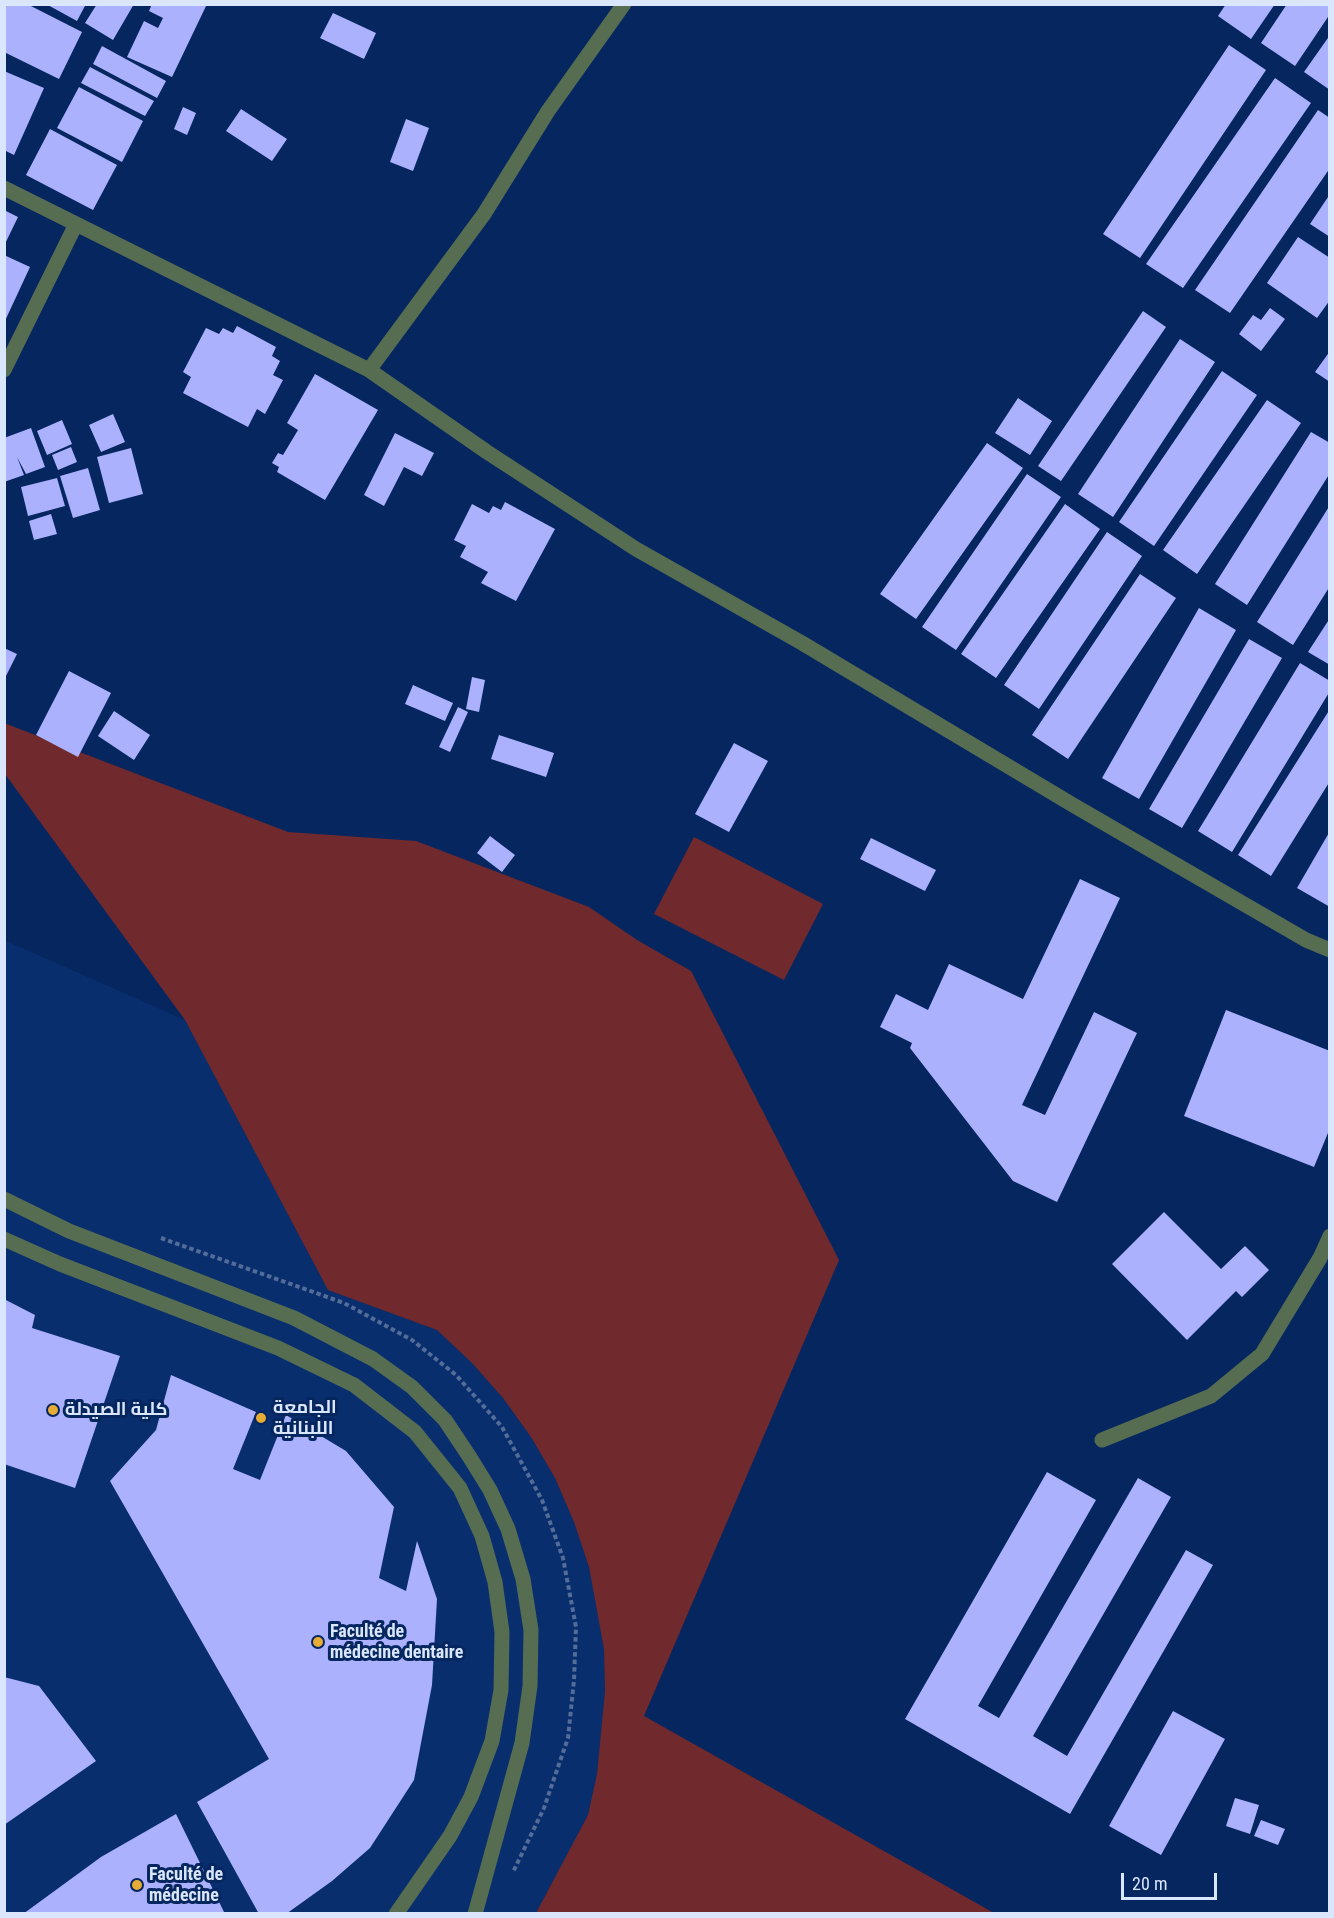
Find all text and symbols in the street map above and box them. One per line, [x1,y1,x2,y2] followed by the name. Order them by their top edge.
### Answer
[273,1397,337,1440] place label: الجامعة اللبنانية
[65,1399,168,1421] place label: كلية الصيدلة
[46,1403,60,1417] marker: كلية الصيدلة
[254,1411,268,1425] marker: الجامعة اللبنانية
[330,1621,463,1664] place label: Faculté de médecine dentaire
[311,1635,325,1649] marker: Faculté de médecine dentaire
[1124,1861,1220,1899] scale bar
[149,1864,223,1906] place label: Faculté de médecine
[1132,1873,1167,1894] text: 20 m
[130,1878,144,1892] marker: Faculté de médecine

